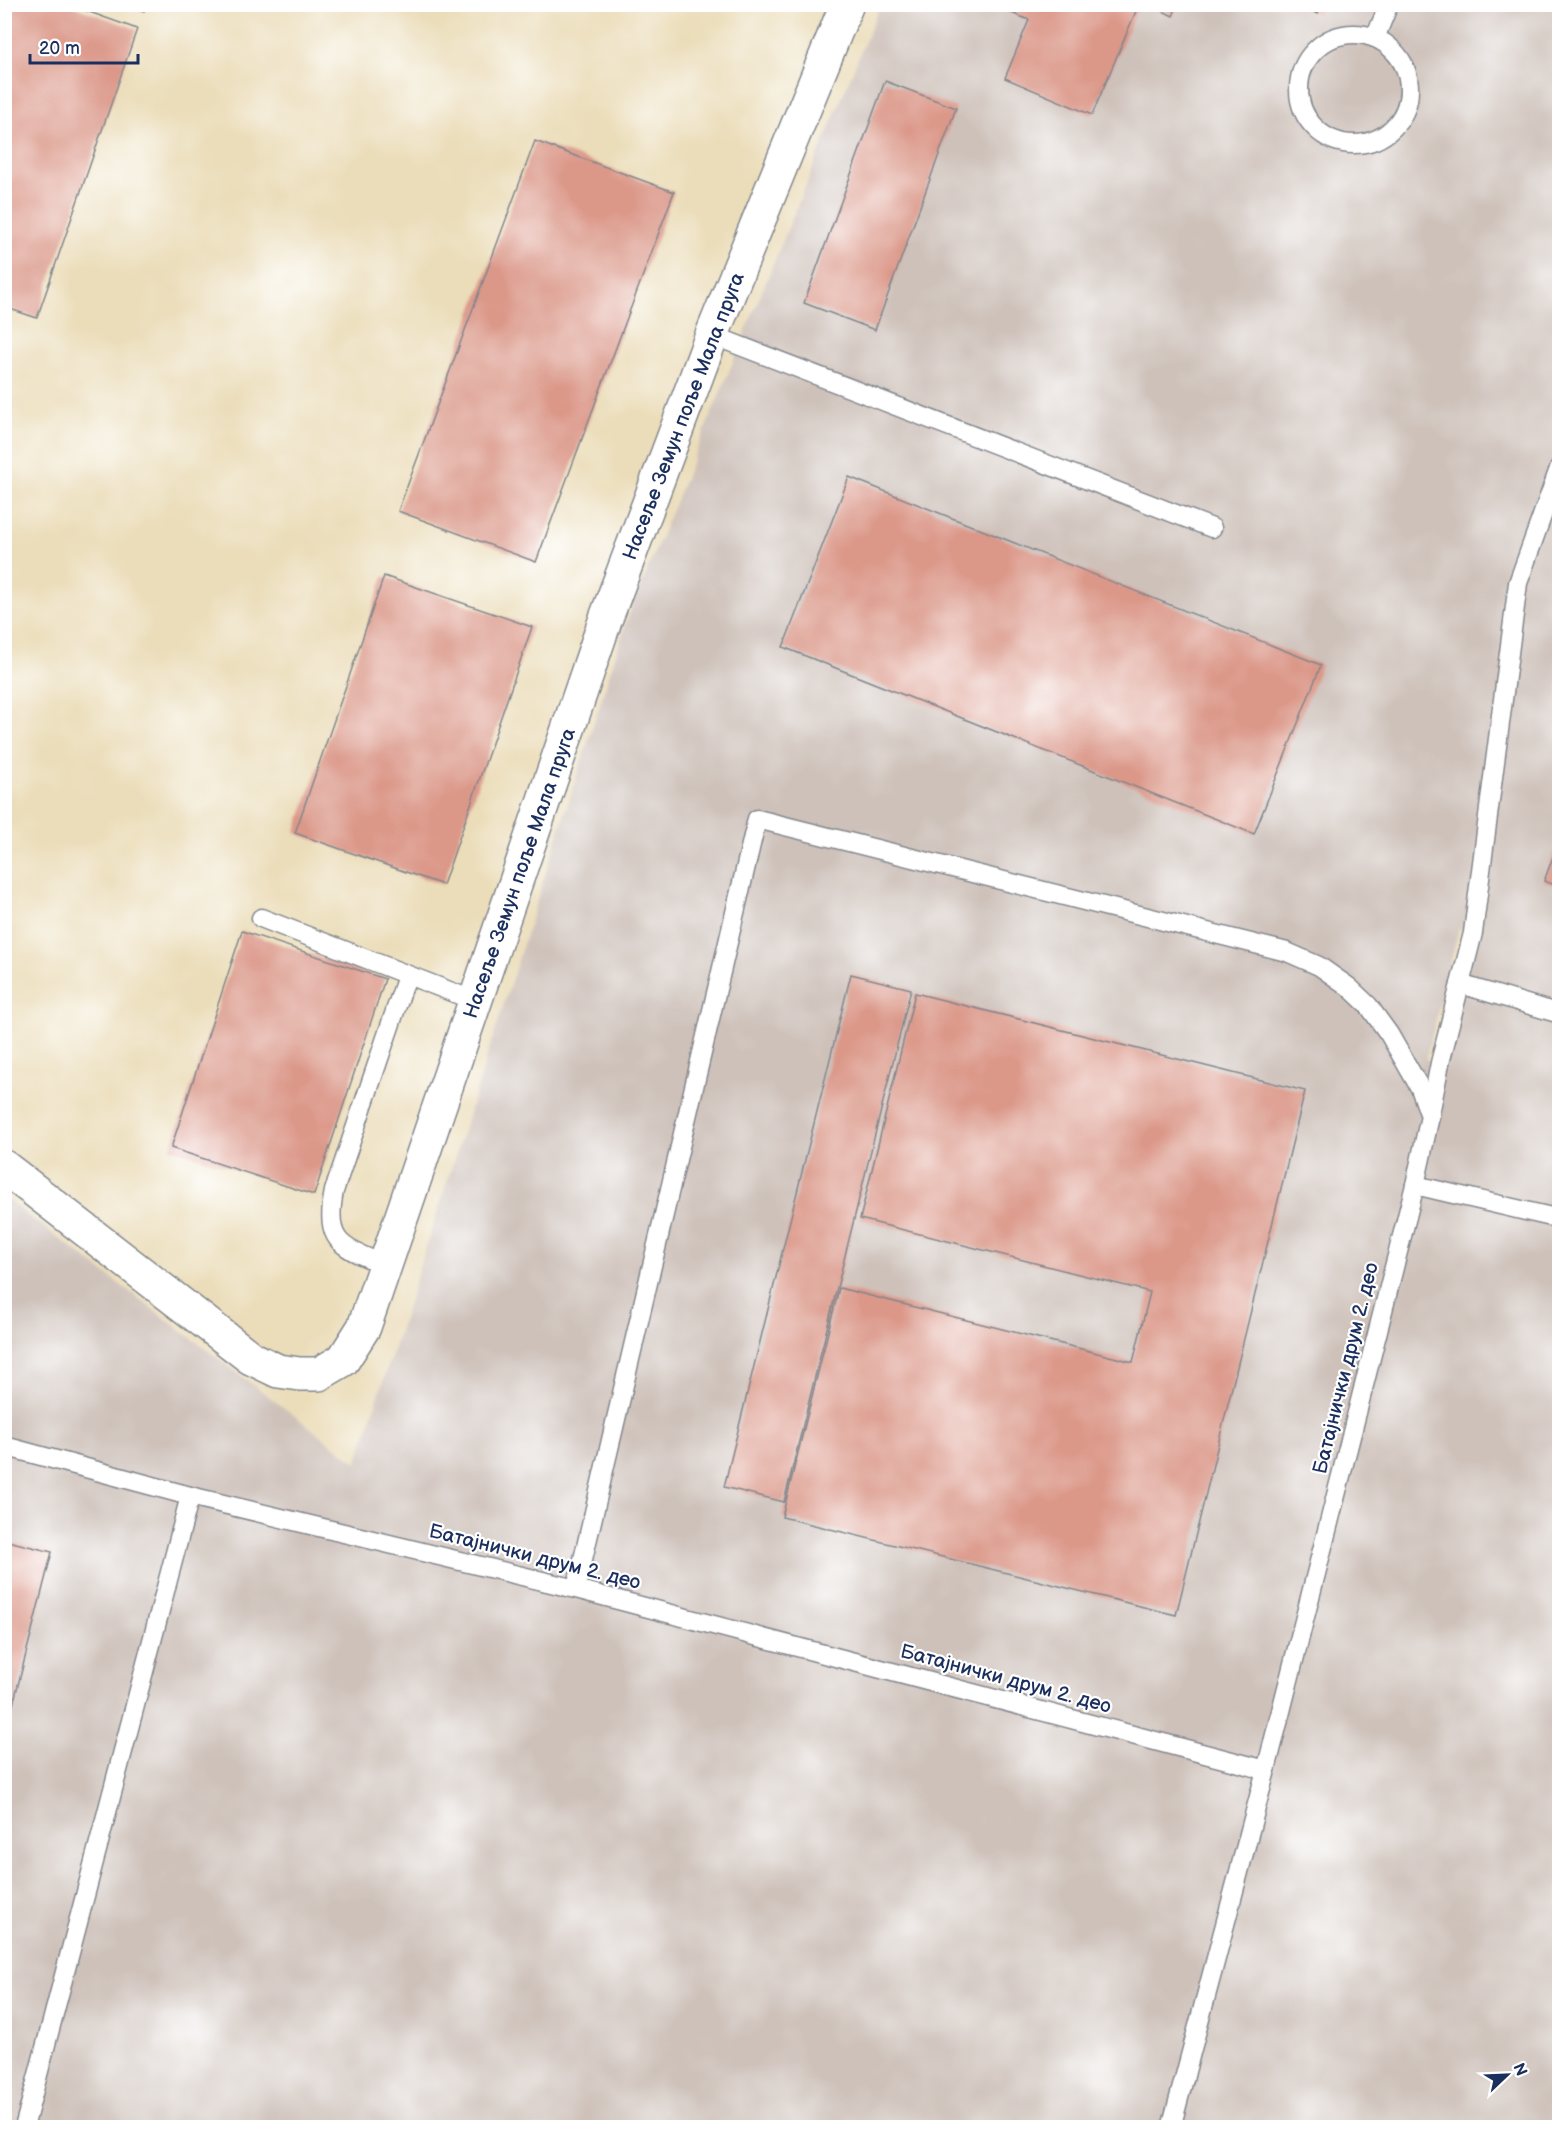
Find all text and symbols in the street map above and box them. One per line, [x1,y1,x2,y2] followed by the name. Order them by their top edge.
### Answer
[30,27,138,65] scale bar
[39,38,80,59] text: 20 m
[618,269,750,563] street label: Насеље Земун поље Мала пруга
[459,725,581,1022] street label: Насеље Земун поље Мала пруга
[1308,1260,1384,1476] street label: Батајнички друм 2. део
[427,1519,643,1595] street label: Батајнички друм 2. део
[898,1639,1114,1719] street label: Батајнички друм 2. део
[1477,2045,1537,2105] north arrow
[1508,2060,1531,2079] text: N

